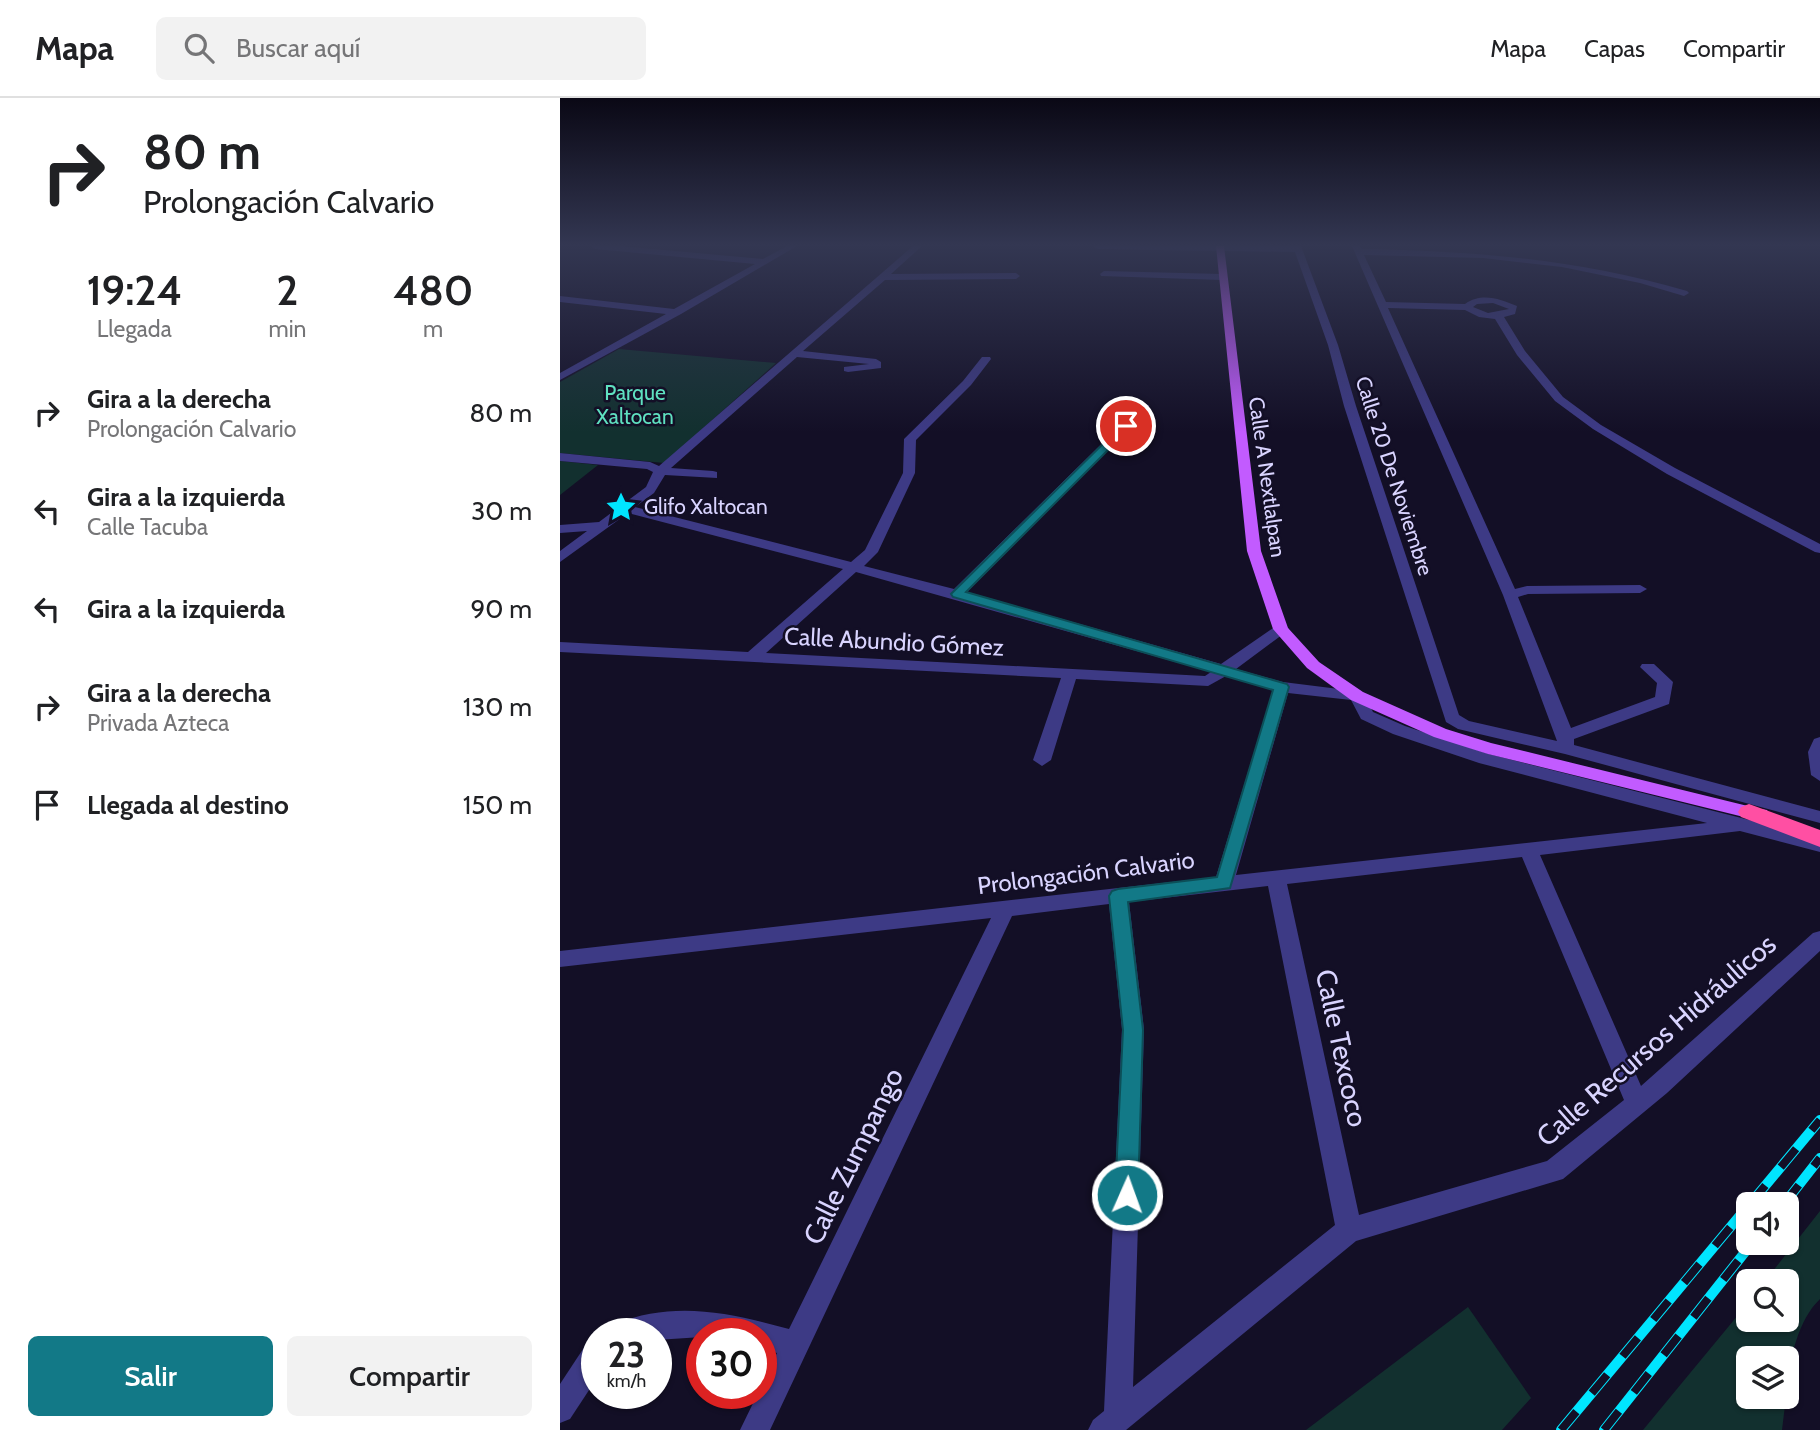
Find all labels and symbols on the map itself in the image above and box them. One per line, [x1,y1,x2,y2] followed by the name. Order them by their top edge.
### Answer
[1350,373,1439,579] street label: Calle 20 De Noviembre
[596,380,674,429] park label: Parque Xaltocan
[1244,395,1291,559] street label: Calle A Nextlalpan
[1096,396,1156,456] pin
[604,490,638,524] place icon: Glifo Xaltocan
[644,494,768,519] place label: Glifo Xaltocan
[783,621,1005,662] street label: Calle Abundio Gómez
[976,845,1196,900] street label: Prolongación Calvario
[1529,927,1783,1153] street label: Calle Recursos Hidráulicos
[1309,966,1375,1130] street label: Calle Texcoco
[796,1062,910,1250] street label: Calle Zumpango
[1090,1158,1164,1232] position arrow
[686,1318,777,1409] speed limit sign: 30

